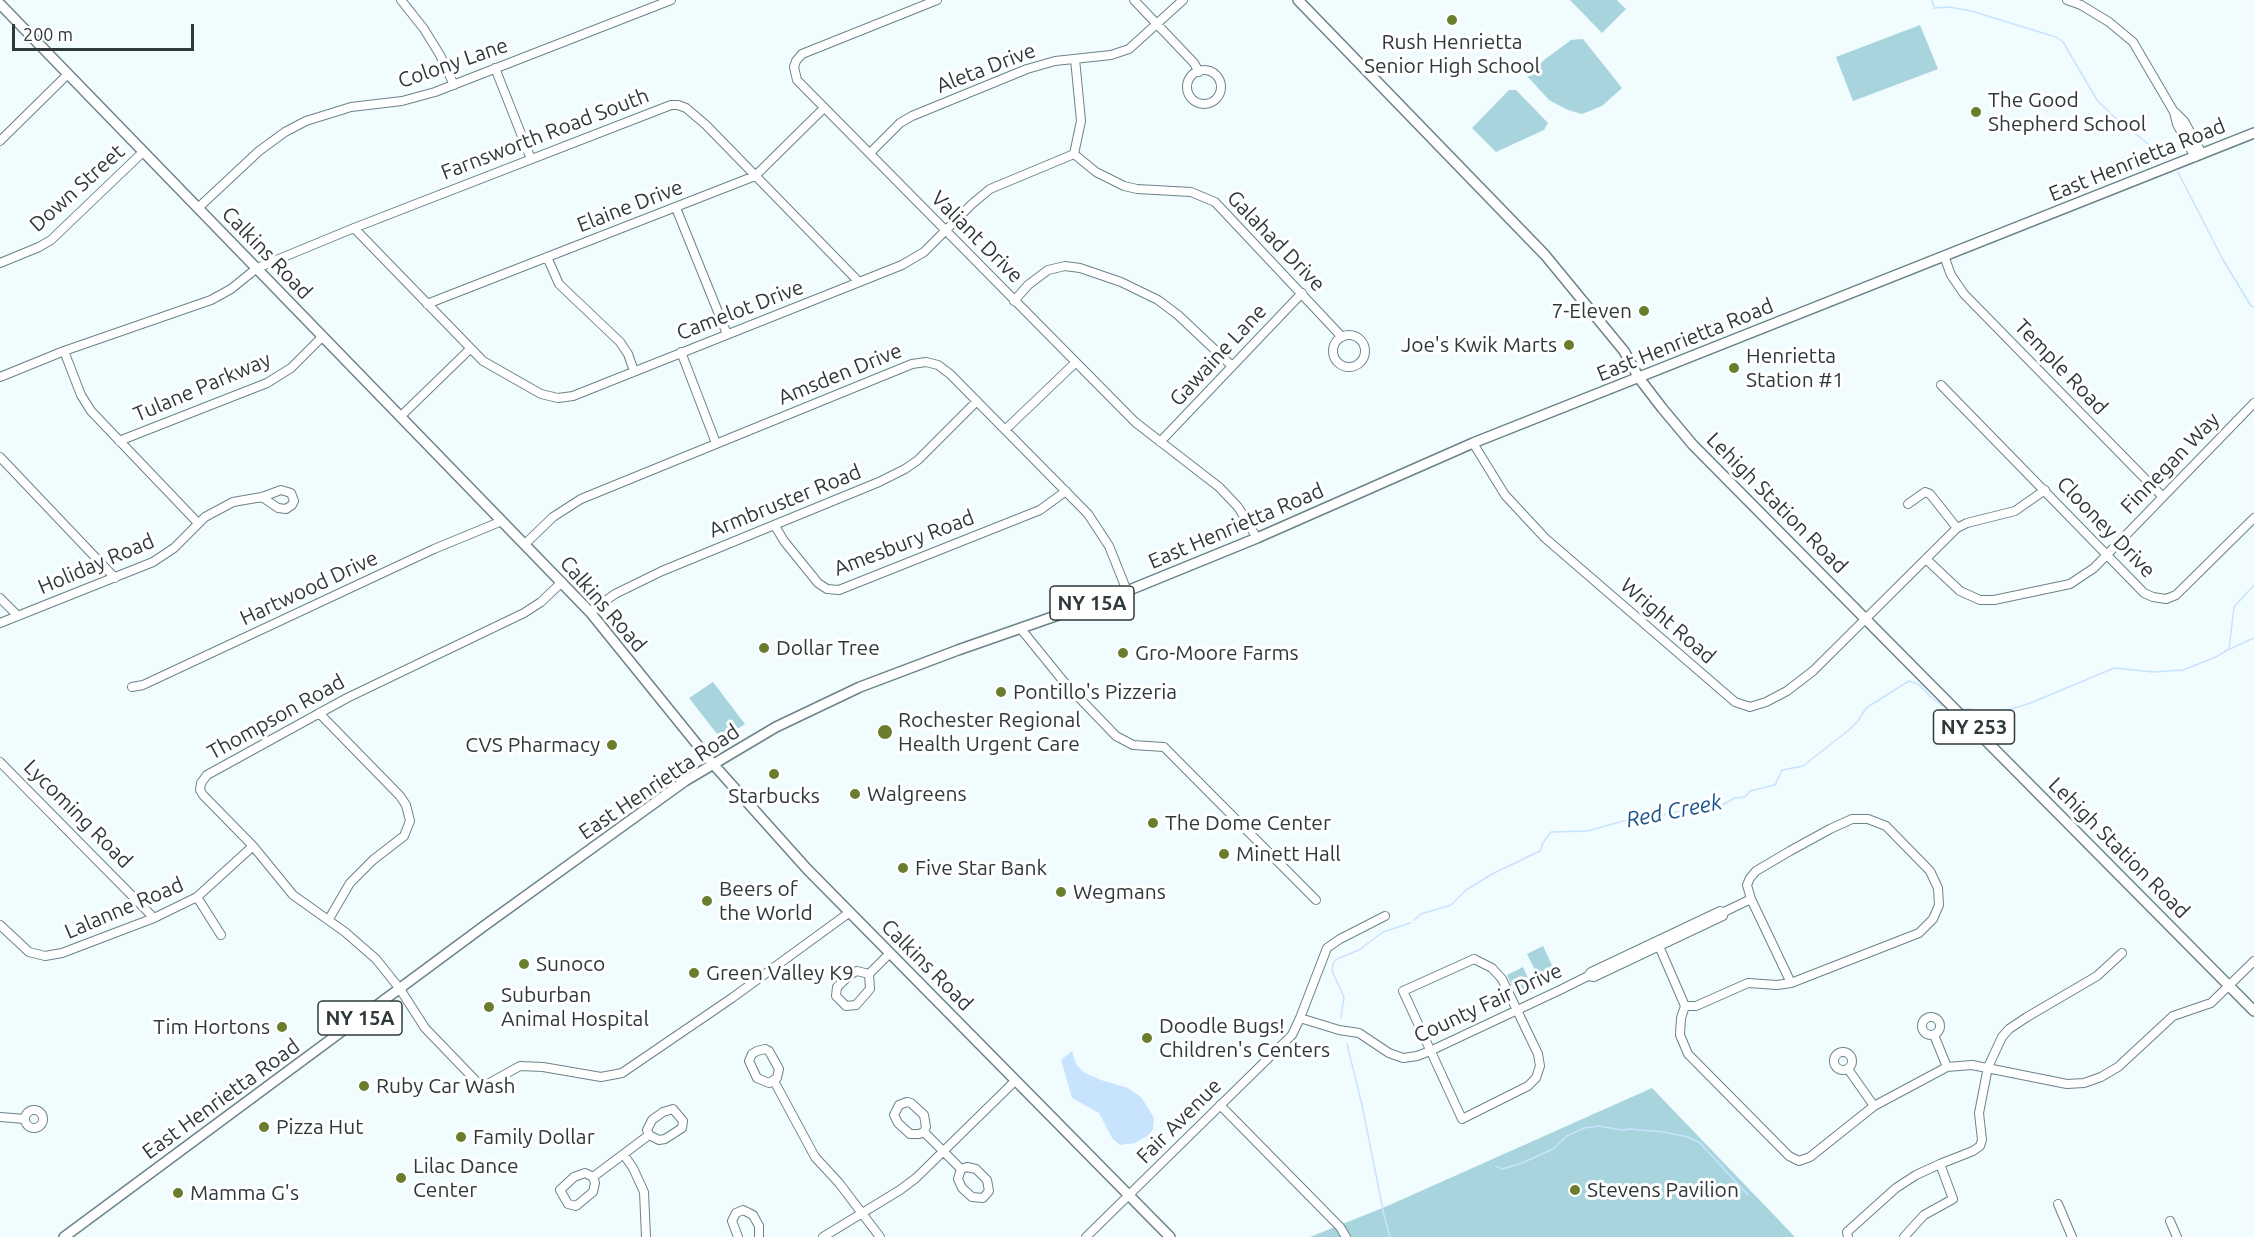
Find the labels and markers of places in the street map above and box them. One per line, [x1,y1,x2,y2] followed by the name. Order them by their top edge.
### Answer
[1445,13,1459,27] marker: Rush Henrietta Senior High School
[1364,29,1540,79] place label: Rush Henrietta Senior High School
[1988,87,2146,137] place label: The Good Shepherd School
[1969,105,1983,119] marker: The Good Shepherd School
[1551,298,1632,324] place label: 7-Eleven
[1637,304,1651,318] marker: 7-Eleven
[1401,332,1557,358] place label: Joe's Kwik Marts
[1562,338,1576,352] marker: Joe's Kwik Marts
[1746,343,1844,393] place label: Henrietta Station #1
[1727,361,1741,375] marker: Henrietta Station #1
[776,635,880,661] place label: Dollar Tree
[1135,640,1299,666] place label: Gro-Moore Farms
[757,641,771,655] marker: Dollar Tree
[1116,646,1130,660] marker: Gro-Moore Farms
[1013,679,1177,705] place label: Pontillo's Pizzeria
[994,685,1008,699] marker: Pontillo's Pizzeria
[898,707,1081,757] place label: Rochester Regional Health Urgent Care
[876,723,894,741] marker: Rochester Regional Health Urgent Care
[465,732,600,758] place label: CVS Pharmacy
[605,738,619,752] marker: CVS Pharmacy
[767,767,781,781] marker: Starbucks
[867,781,967,807] place label: Walgreens
[728,783,820,809] place label: Starbucks
[848,787,862,801] marker: Walgreens
[1165,810,1331,836] place label: The Dome Center
[1146,816,1160,830] marker: The Dome Center
[1236,841,1341,867] place label: Minett Hall
[1217,847,1231,861] marker: Minett Hall
[915,855,1047,881] place label: Five Star Bank
[896,861,910,875] marker: Five Star Bank
[719,876,813,926] place label: Beers of the World
[1073,879,1166,905] place label: Wegmans
[1054,885,1068,899] marker: Wegmans
[700,894,714,908] marker: Beers of the World
[536,951,605,977] place label: Sunoco
[517,957,531,971] marker: Sunoco
[706,960,854,986] place label: Green Valley K9
[687,966,701,980] marker: Green Valley K9
[501,982,649,1032] place label: Suburban Animal Hospital
[482,1000,496,1014] marker: Suburban Animal Hospital
[1159,1013,1330,1063] place label: Doodle Bugs! Children's Centers
[153,1014,270,1040] place label: Tim Hortons
[275,1020,289,1034] marker: Tim Hortons
[1140,1031,1154,1045] marker: Doodle Bugs! Children's Centers
[376,1073,516,1099] place label: Ruby Car Wash
[357,1079,371,1093] marker: Ruby Car Wash
[276,1114,363,1140] place label: Pizza Hut
[257,1120,271,1134] marker: Pizza Hut
[473,1124,595,1150] place label: Family Dollar
[454,1130,468,1144] marker: Family Dollar
[413,1153,519,1203] place label: Lilac Dance Center
[394,1171,408,1185] marker: Lilac Dance Center
[1587,1177,1739,1203] place label: Stevens Pavilion
[190,1180,299,1206] place label: Mamma G's
[1568,1183,1582,1197] marker: Stevens Pavilion
[171,1186,185,1200] marker: Mamma G's

